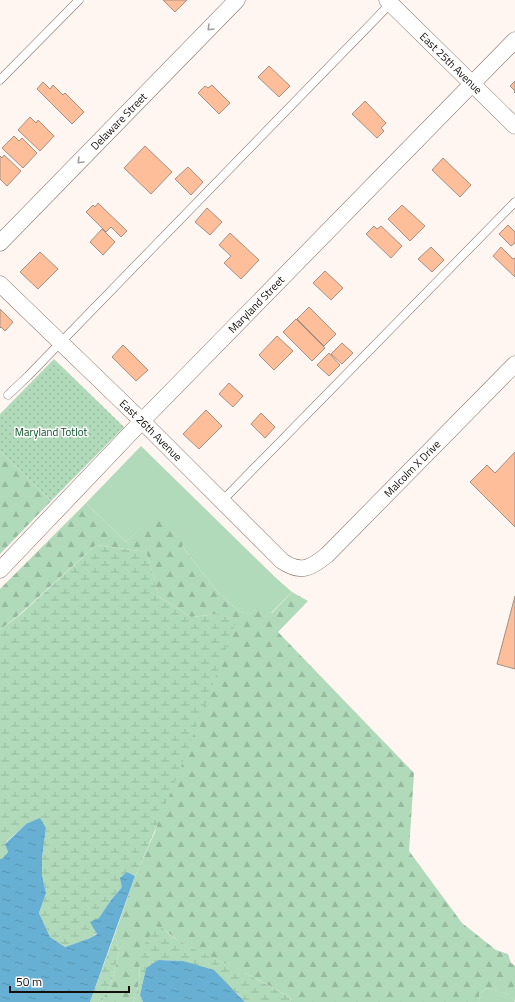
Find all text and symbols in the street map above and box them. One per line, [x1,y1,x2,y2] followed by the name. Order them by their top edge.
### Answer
[207,23,214,31] one-way arrow
[416,29,486,98] street label: East 25th Avenue
[87,89,151,154] street label: Delaware Street
[77,156,85,164] one-way arrow
[224,272,288,337] street label: Maryland Street
[116,396,186,465] street label: East 26th Avenue
[15,424,87,440] park label: Maryland Totlot
[380,436,444,501] street label: Malcolm X Drive
[10,968,129,994] scale bar
[16,972,42,991] text: 50 m

